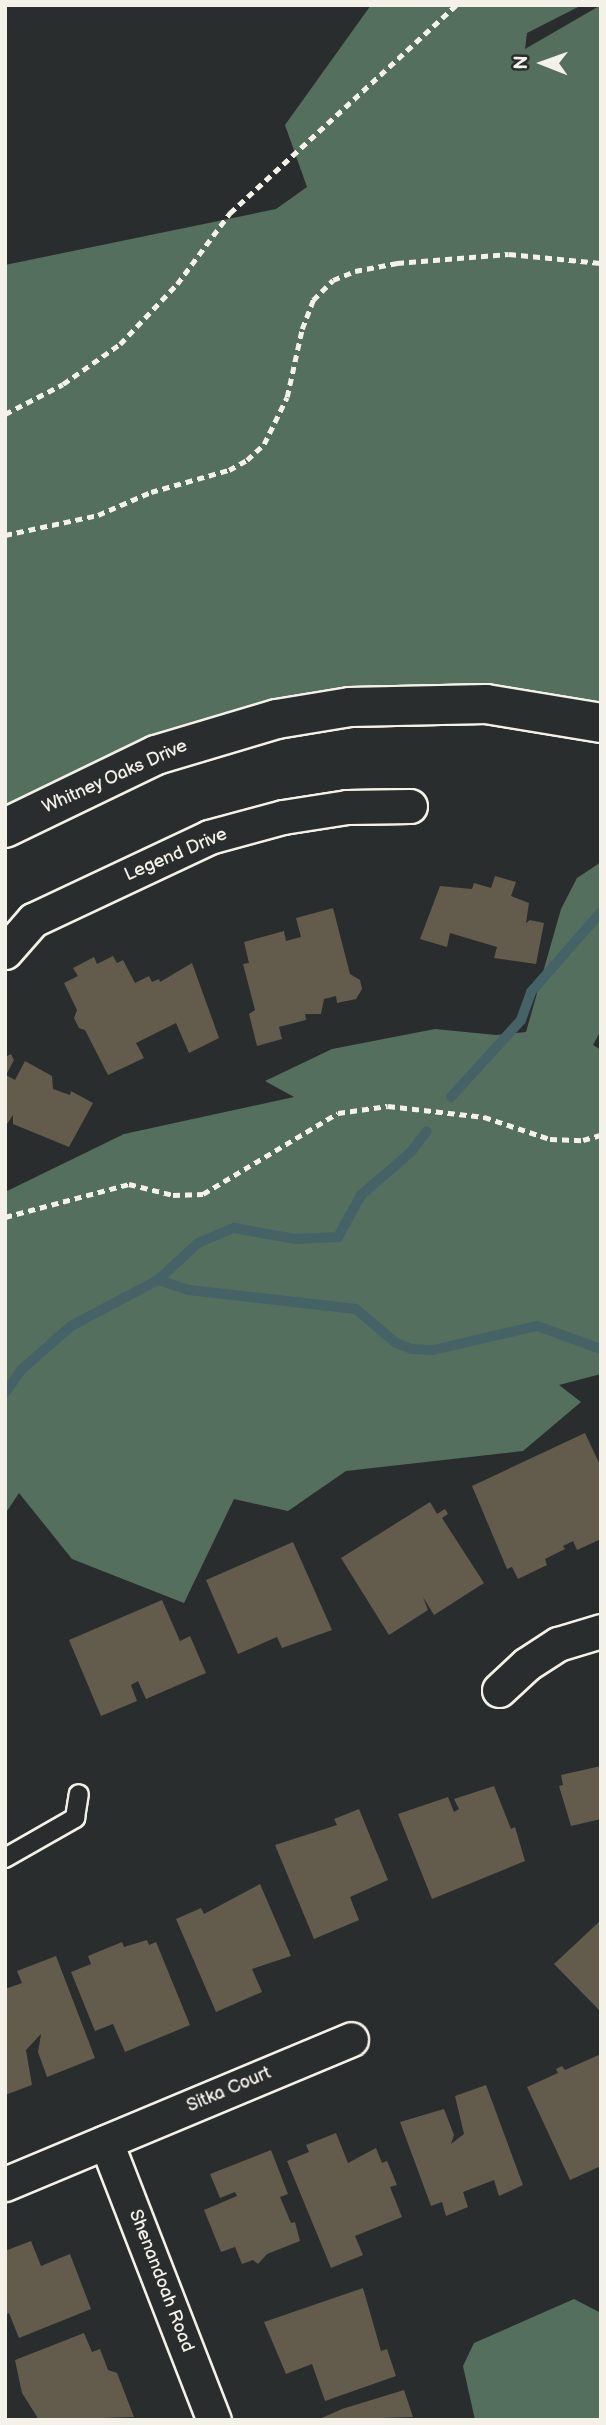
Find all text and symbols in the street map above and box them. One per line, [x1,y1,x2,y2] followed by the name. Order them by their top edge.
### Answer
[508,28,578,98] north arrow
[510,55,533,70] text: N
[39,735,191,819] street label: Whitney Oaks Drive
[122,824,230,886] street label: Legend Drive
[184,2063,274,2117] street label: Sitka Court
[124,2207,198,2355] street label: Shenandoah Road

